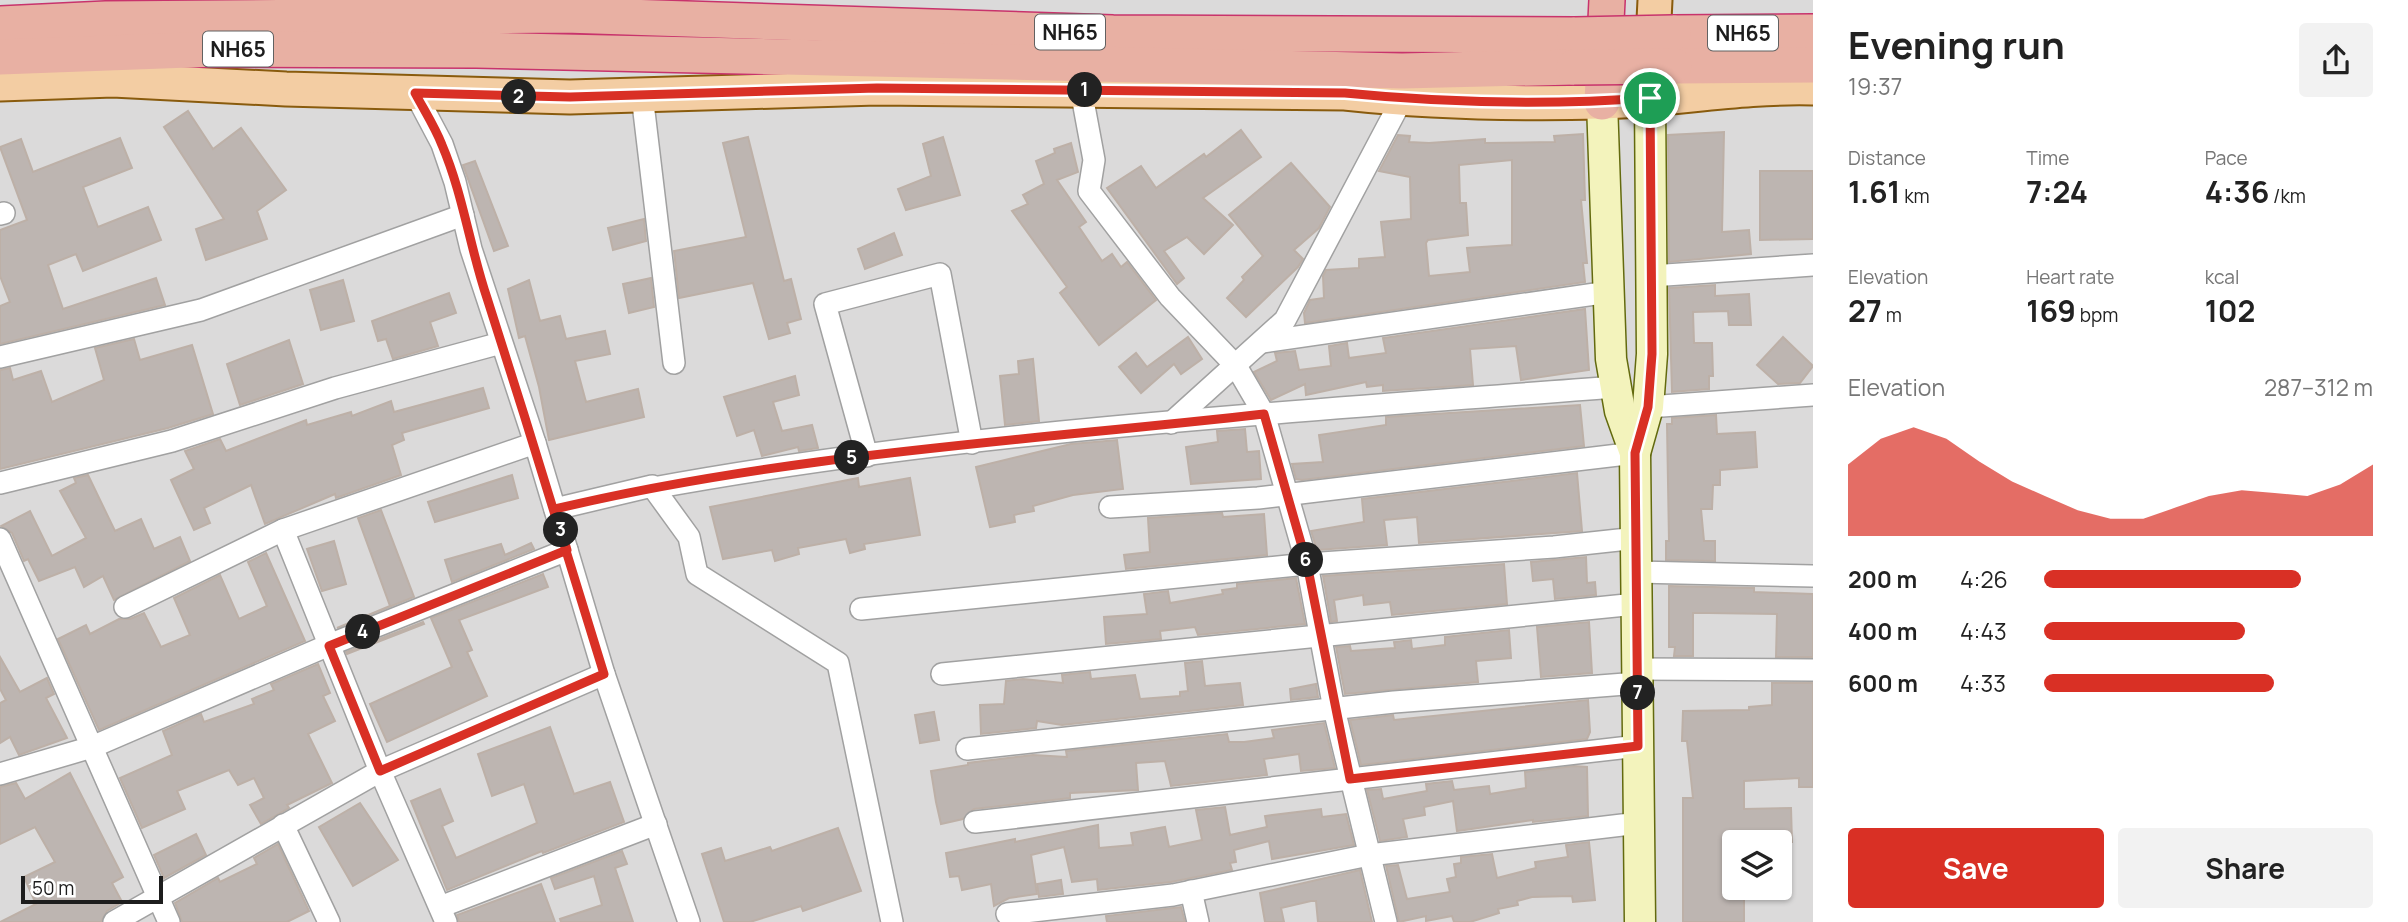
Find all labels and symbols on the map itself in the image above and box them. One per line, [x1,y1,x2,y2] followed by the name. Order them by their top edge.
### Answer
[1035,14,1105,50] road number: NH65
[1708,16,1778,50] road number: NH65
[203,32,273,66] road number: NH65
[1620,68,1680,128] pin
[1068,72,1102,108] pin: 1
[502,80,536,114] pin: 2
[834,440,870,476] pin: 5
[544,512,578,548] pin: 3
[1288,542,1324,578] pin: 6
[346,614,380,650] pin: 4
[1620,676,1656,710] pin: 7
[21,873,163,905] scale bar

